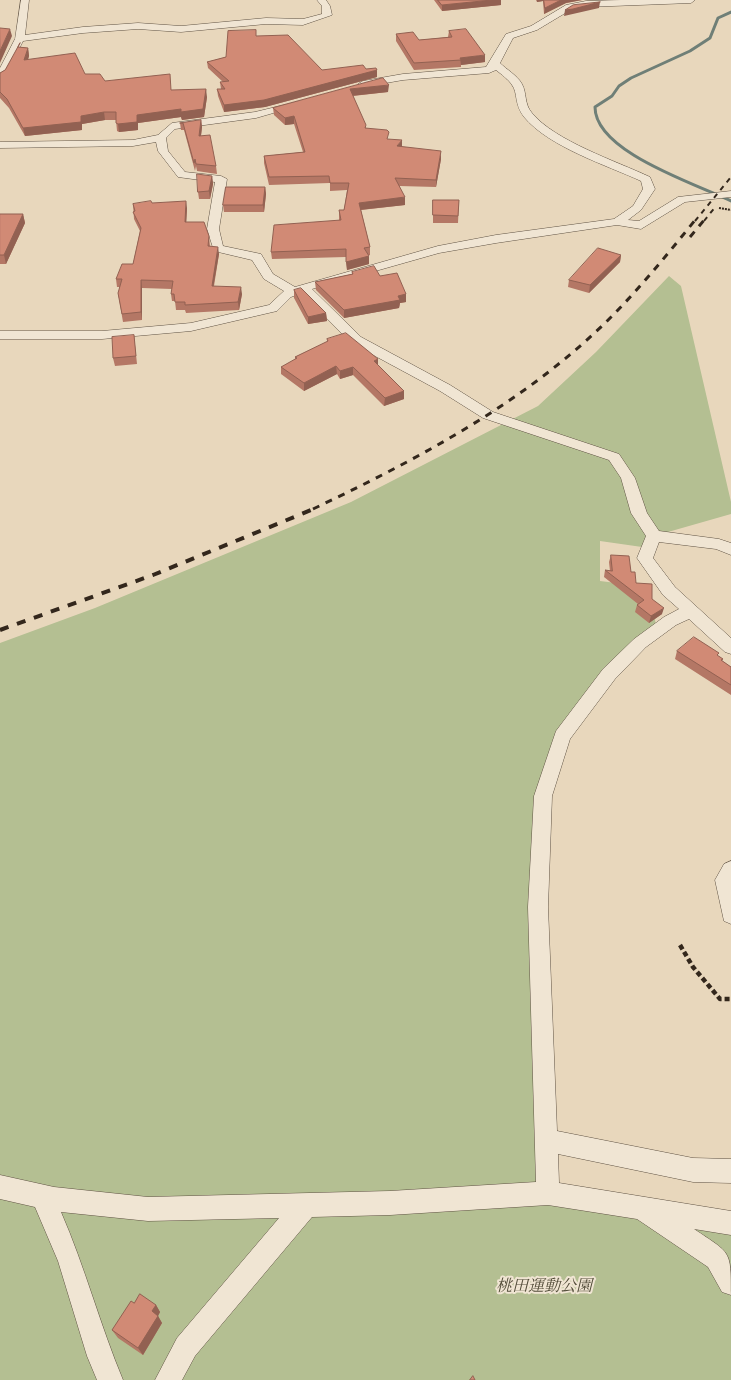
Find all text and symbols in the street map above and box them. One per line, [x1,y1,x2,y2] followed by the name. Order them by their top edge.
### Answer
[496,1276,592,1296] park label: 桃田運動公園

